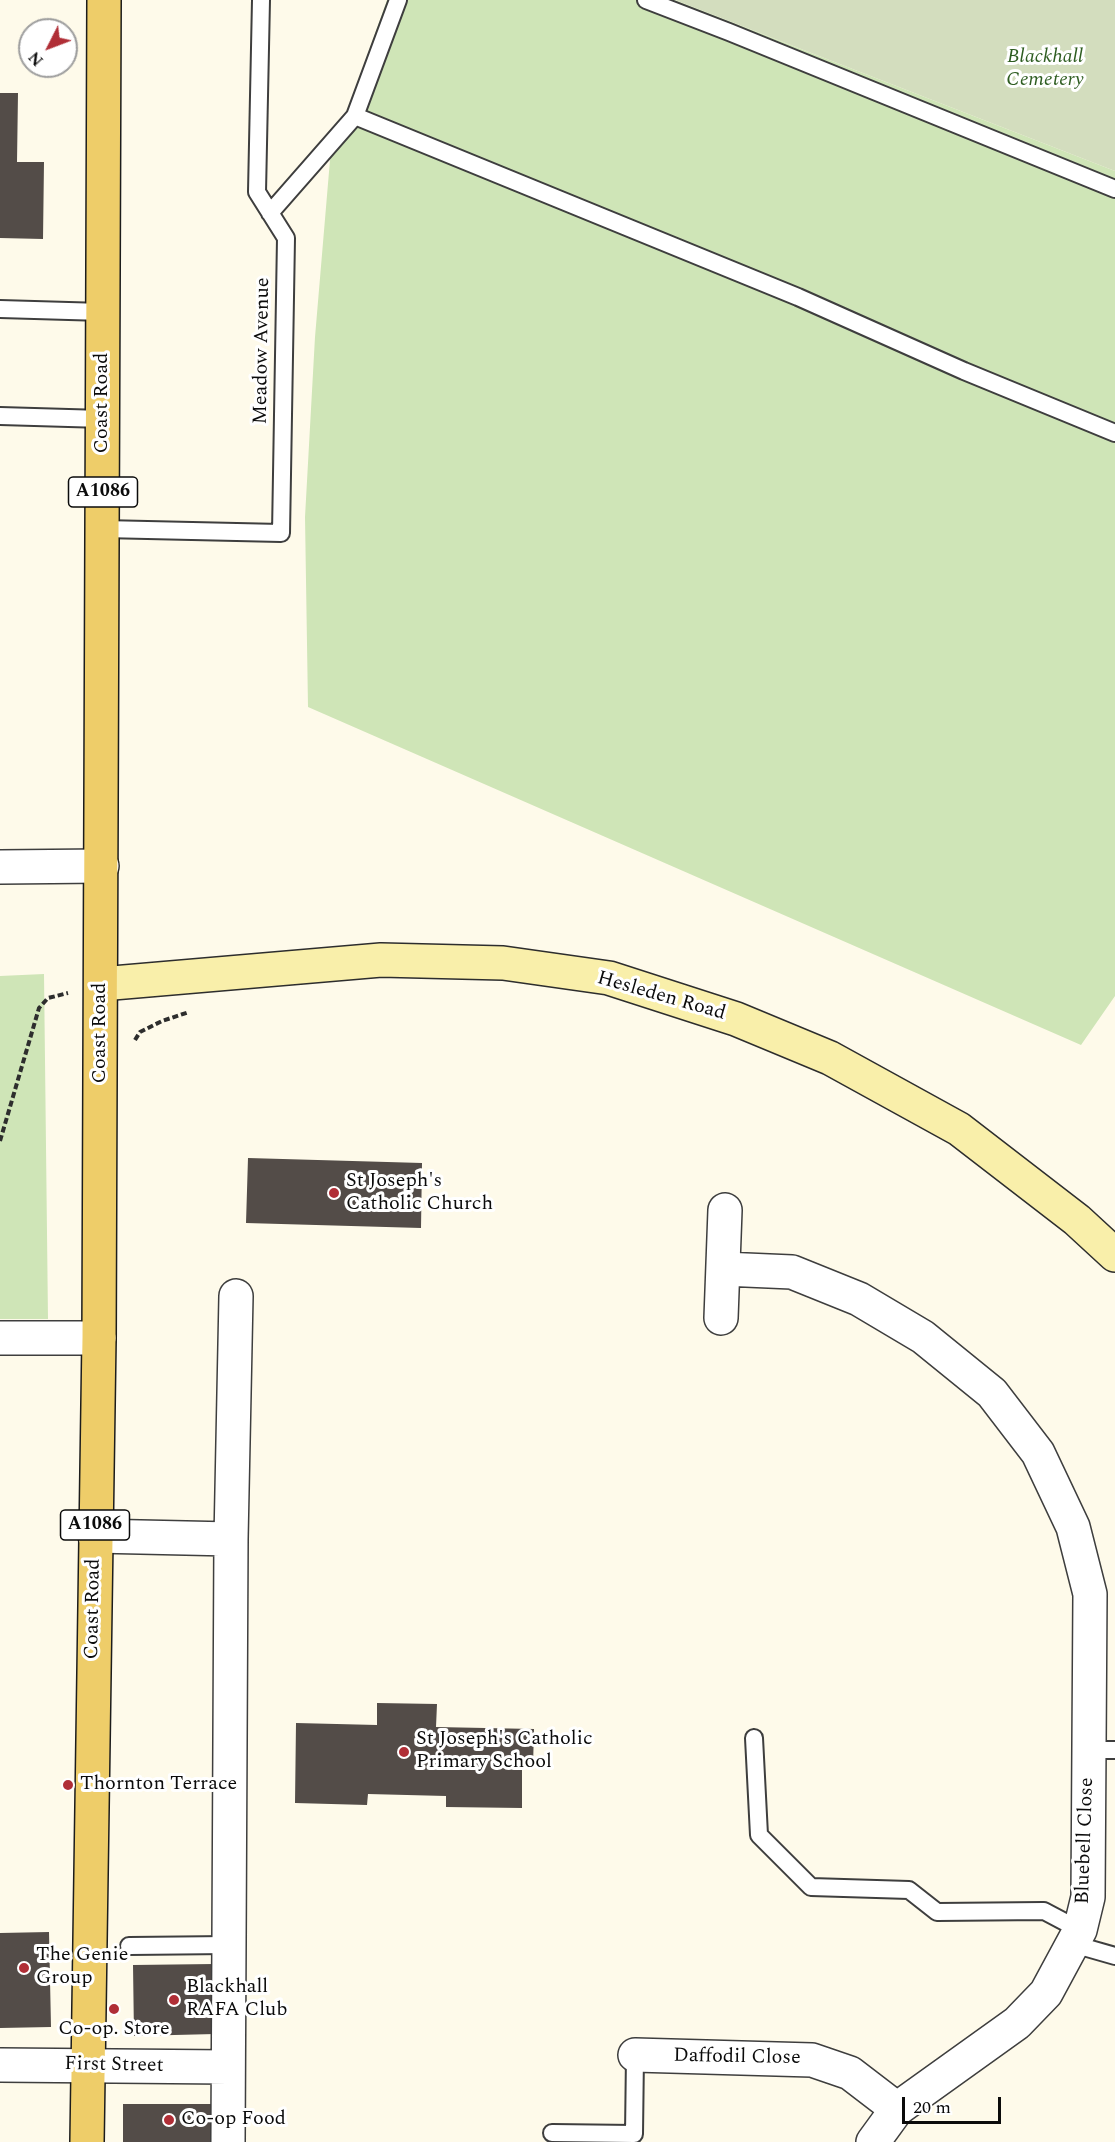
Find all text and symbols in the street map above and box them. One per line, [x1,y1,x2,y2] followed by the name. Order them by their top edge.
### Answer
[18,18,78,78] north arrow
[23,46,49,72] text: N
[1006,46,1084,93] park label: Blackhall Cemetery
[250,277,276,425] street label: Meadow Avenue
[91,353,115,453] street label: Coast Road
[68,477,138,507] road number: A1086
[594,967,728,1027] street label: Hesleden Road
[89,983,113,1083] street label: Coast Road
[346,1170,493,1217] place label: St Joseph's Catholic Church
[327,1186,341,1200] marker: St Joseph's Catholic Church
[60,1510,130,1540] road number: A1086
[81,1558,107,1660] street label: Coast Road
[416,1728,593,1775] place label: St Joseph's Catholic Primary School
[397,1745,411,1759] marker: St Joseph's Catholic Primary School
[80,1773,237,1797] place label: Thornton Terrace
[1072,1777,1100,1905] street label: Bluebell Close
[61,1778,75,1792] marker: Thornton Terrace
[36,1944,128,1991] place label: The Genie Group
[17,1961,31,1975] marker: The Genie Group
[186,1976,288,2023] place label: Blackhall RAFA Club
[167,1993,181,2007] marker: Blackhall RAFA Club
[107,2002,121,2016] marker: Co-op. Store
[58,2018,170,2042] place label: Co-op. Store
[673,2045,801,2071] street label: Daffodil Close
[64,2053,164,2079] street label: First Street
[905,2085,1004,2123] scale bar
[913,2094,951,2121] text: 20 m
[181,2108,286,2132] place label: Co-op Food
[162,2113,176,2127] marker: Co-op Food

